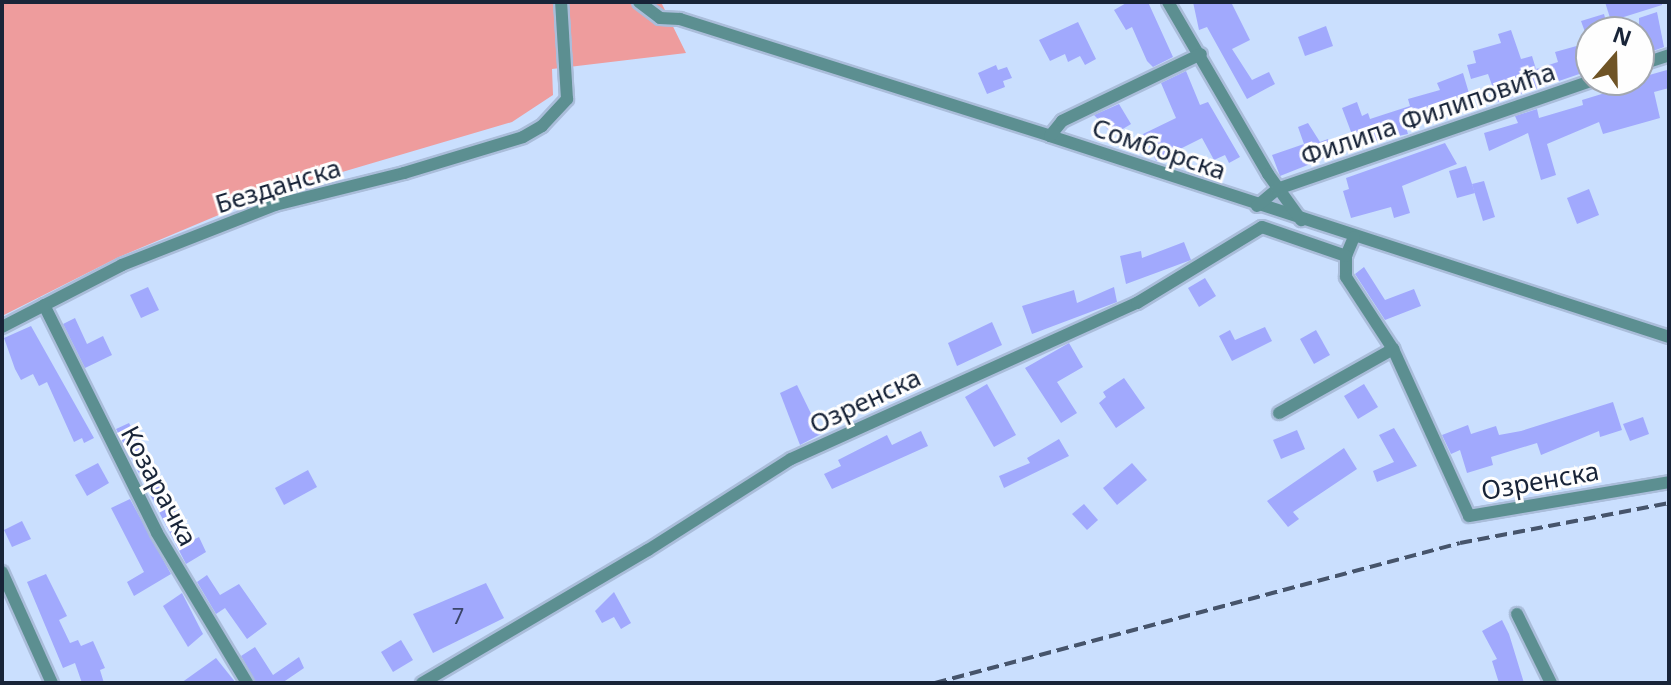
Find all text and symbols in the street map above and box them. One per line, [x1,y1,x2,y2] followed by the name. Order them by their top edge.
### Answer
[1575,16,1655,96] north arrow
[1609,18,1636,52] text: N
[1297,56,1559,172] street label: Филипа Филиповића
[1088,112,1230,186] street label: Сомборска
[211,152,345,220] street label: Безданска
[804,362,926,440] street label: Озренска
[114,421,204,551] street label: Козарачка
[1479,455,1601,507] street label: Озренска
[452,603,464,629] house number: 7

